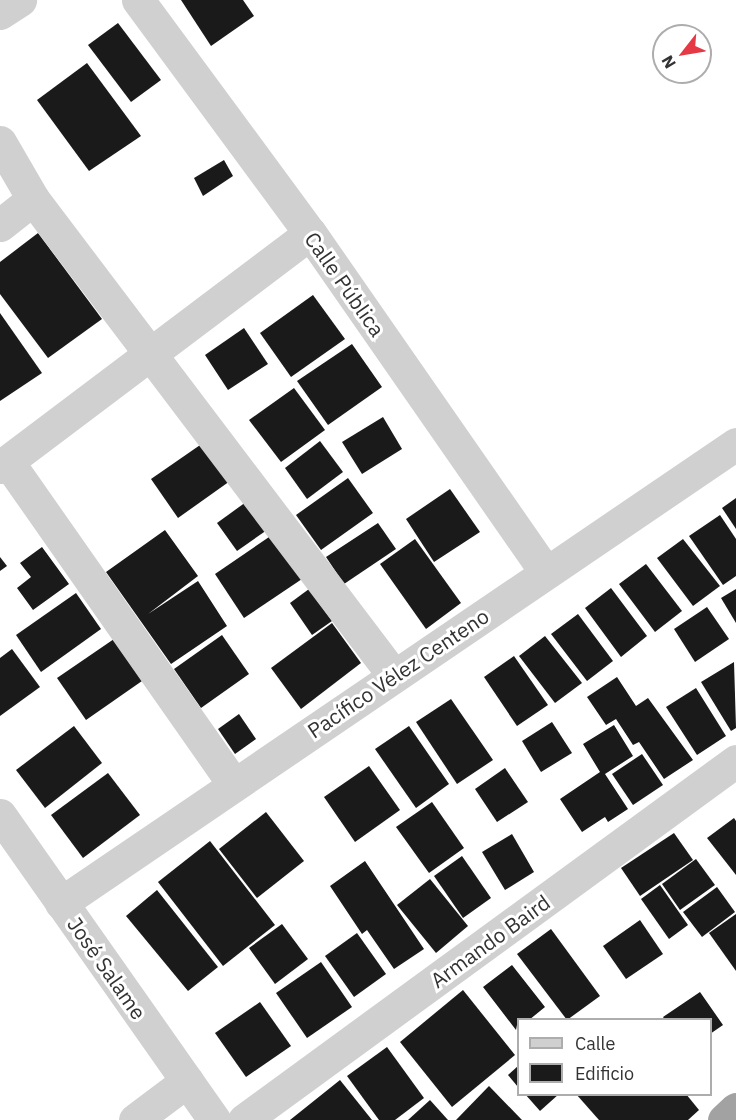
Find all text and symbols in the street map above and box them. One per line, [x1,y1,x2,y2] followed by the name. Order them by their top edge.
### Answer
[652,24,712,84] north arrow
[657,52,680,72] text: N
[300,227,390,341] street label: Calle Pública
[303,603,493,743] street label: Pacífico Vélez Centeno
[425,889,555,993] street label: Armando Baird
[62,912,152,1024] street label: José Salame
[517,1018,712,1096] legend
[575,1032,615,1055] text: Calle
[575,1062,634,1085] text: Edificio

